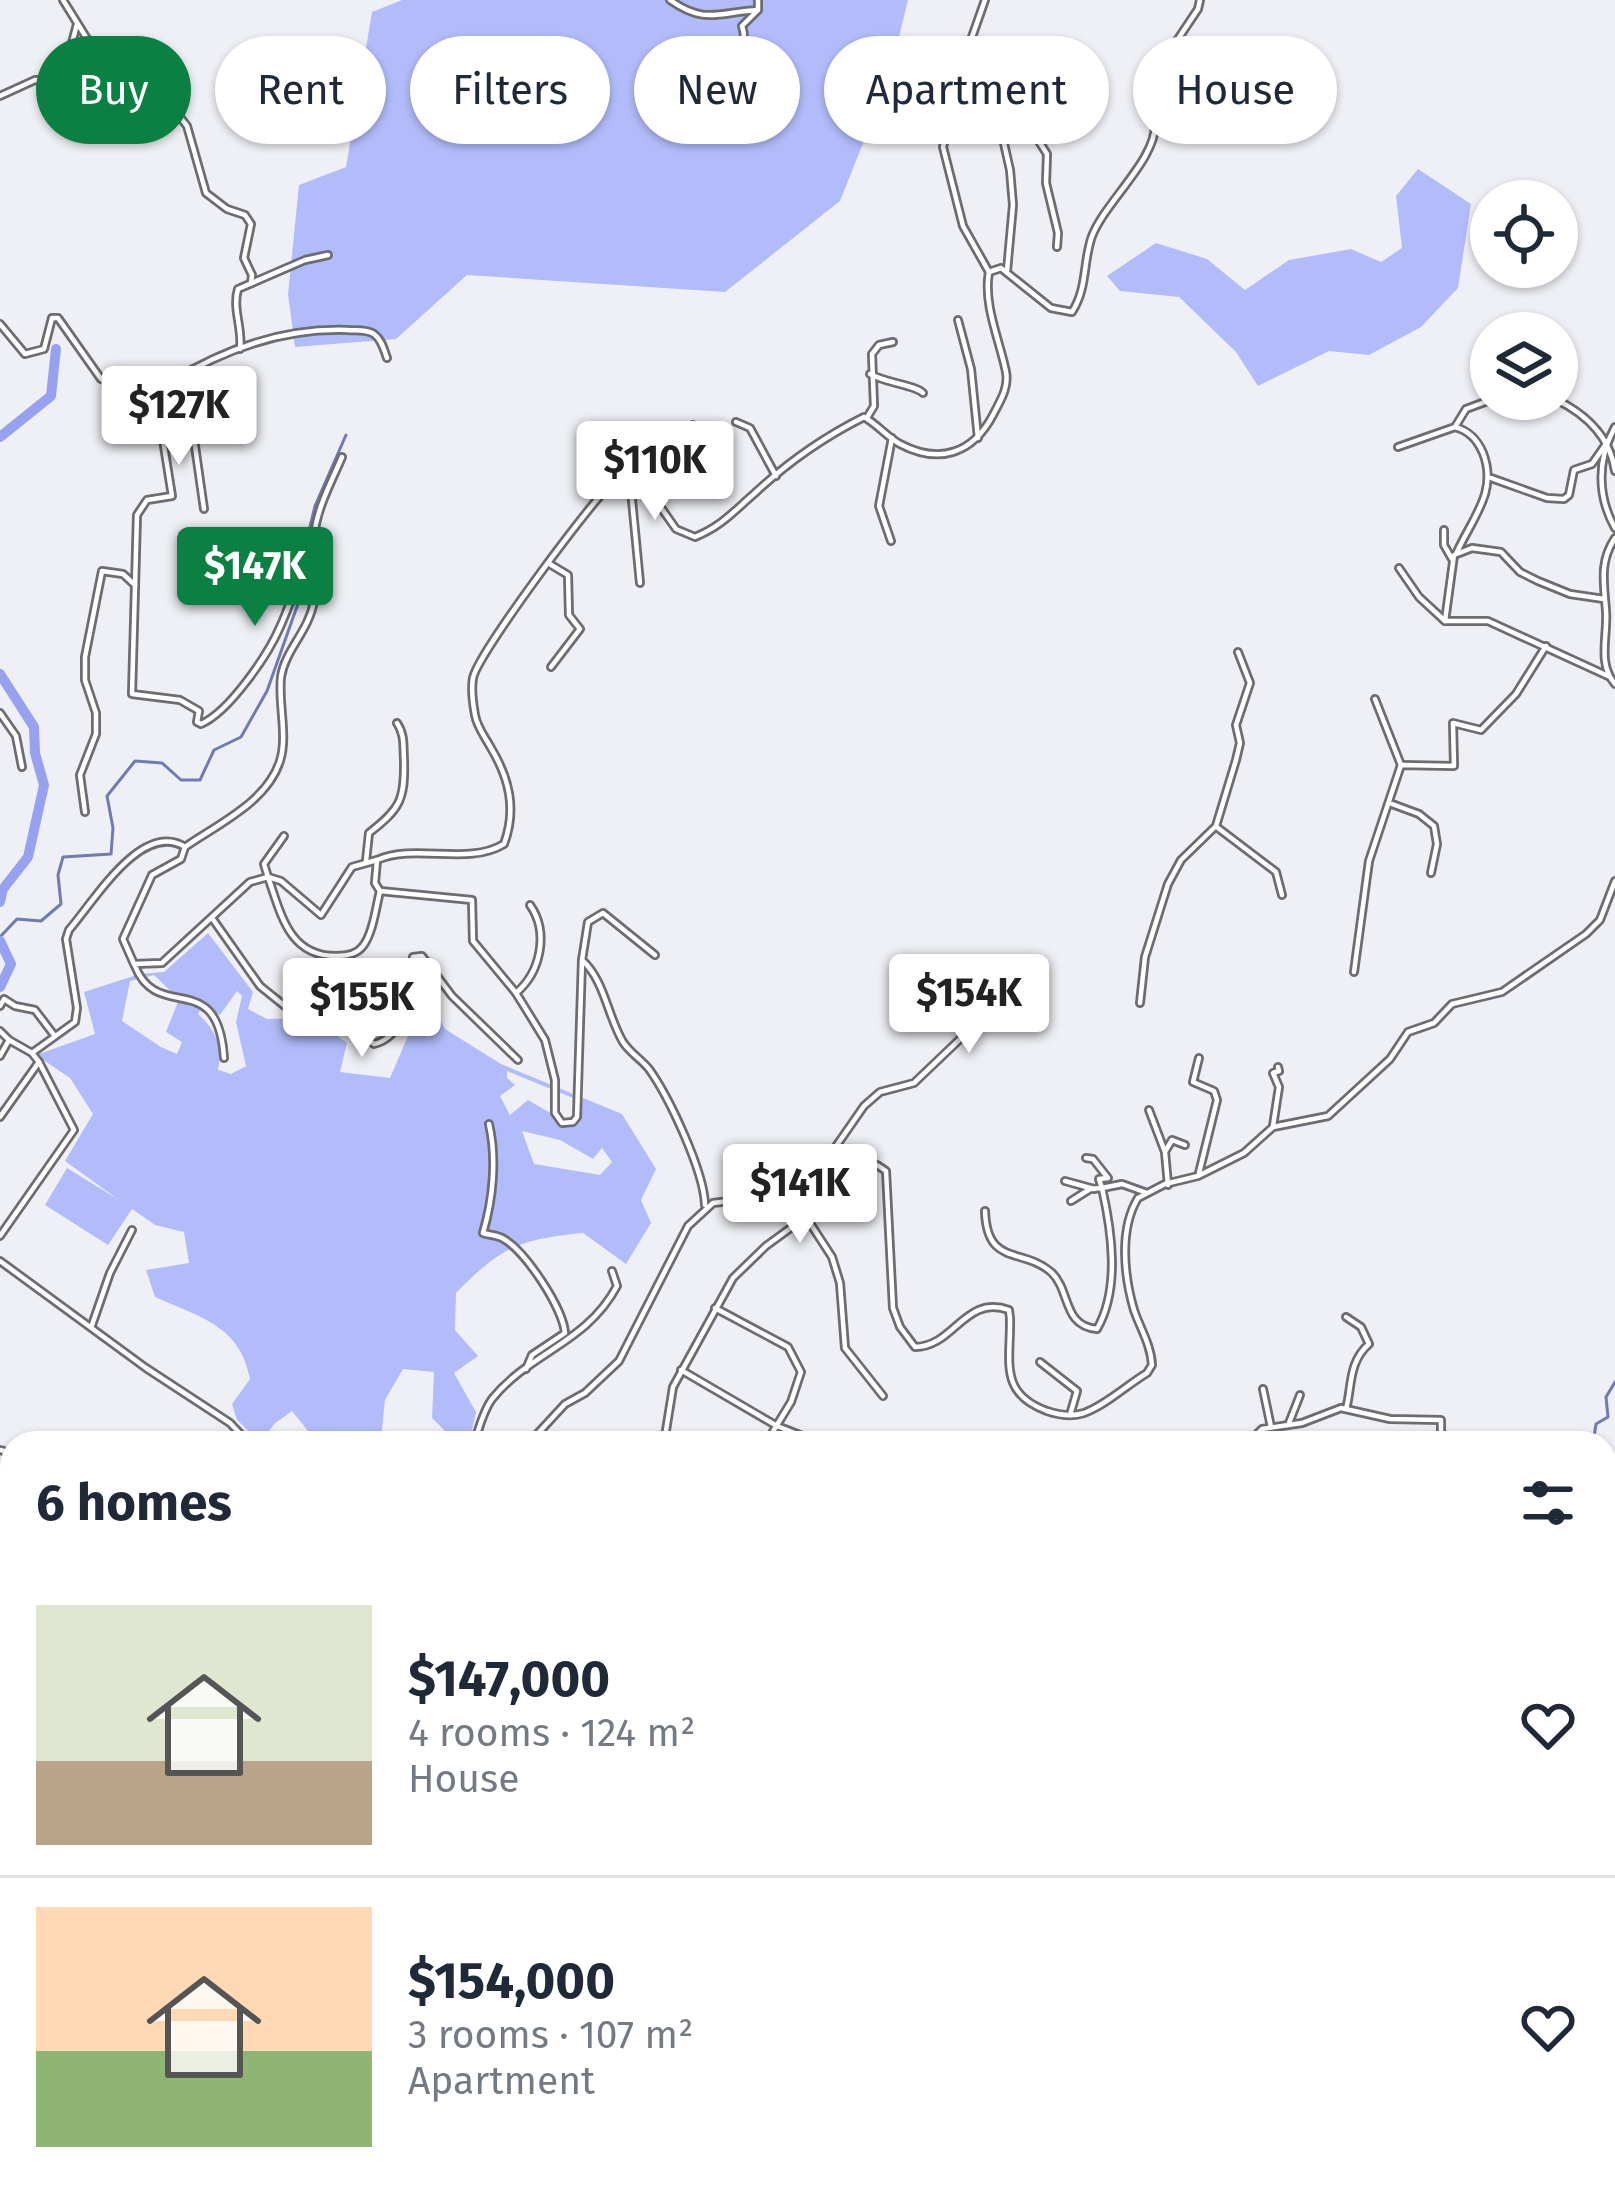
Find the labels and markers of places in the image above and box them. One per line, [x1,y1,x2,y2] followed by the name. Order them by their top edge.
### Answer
[95,366,263,468] pin: $127K
[571,421,739,523] pin: $110K
[171,527,339,629] pin: $147K
[885,954,1053,1056] pin: $154K
[278,958,446,1060] pin: $155K
[716,1144,884,1246] pin: $141K

